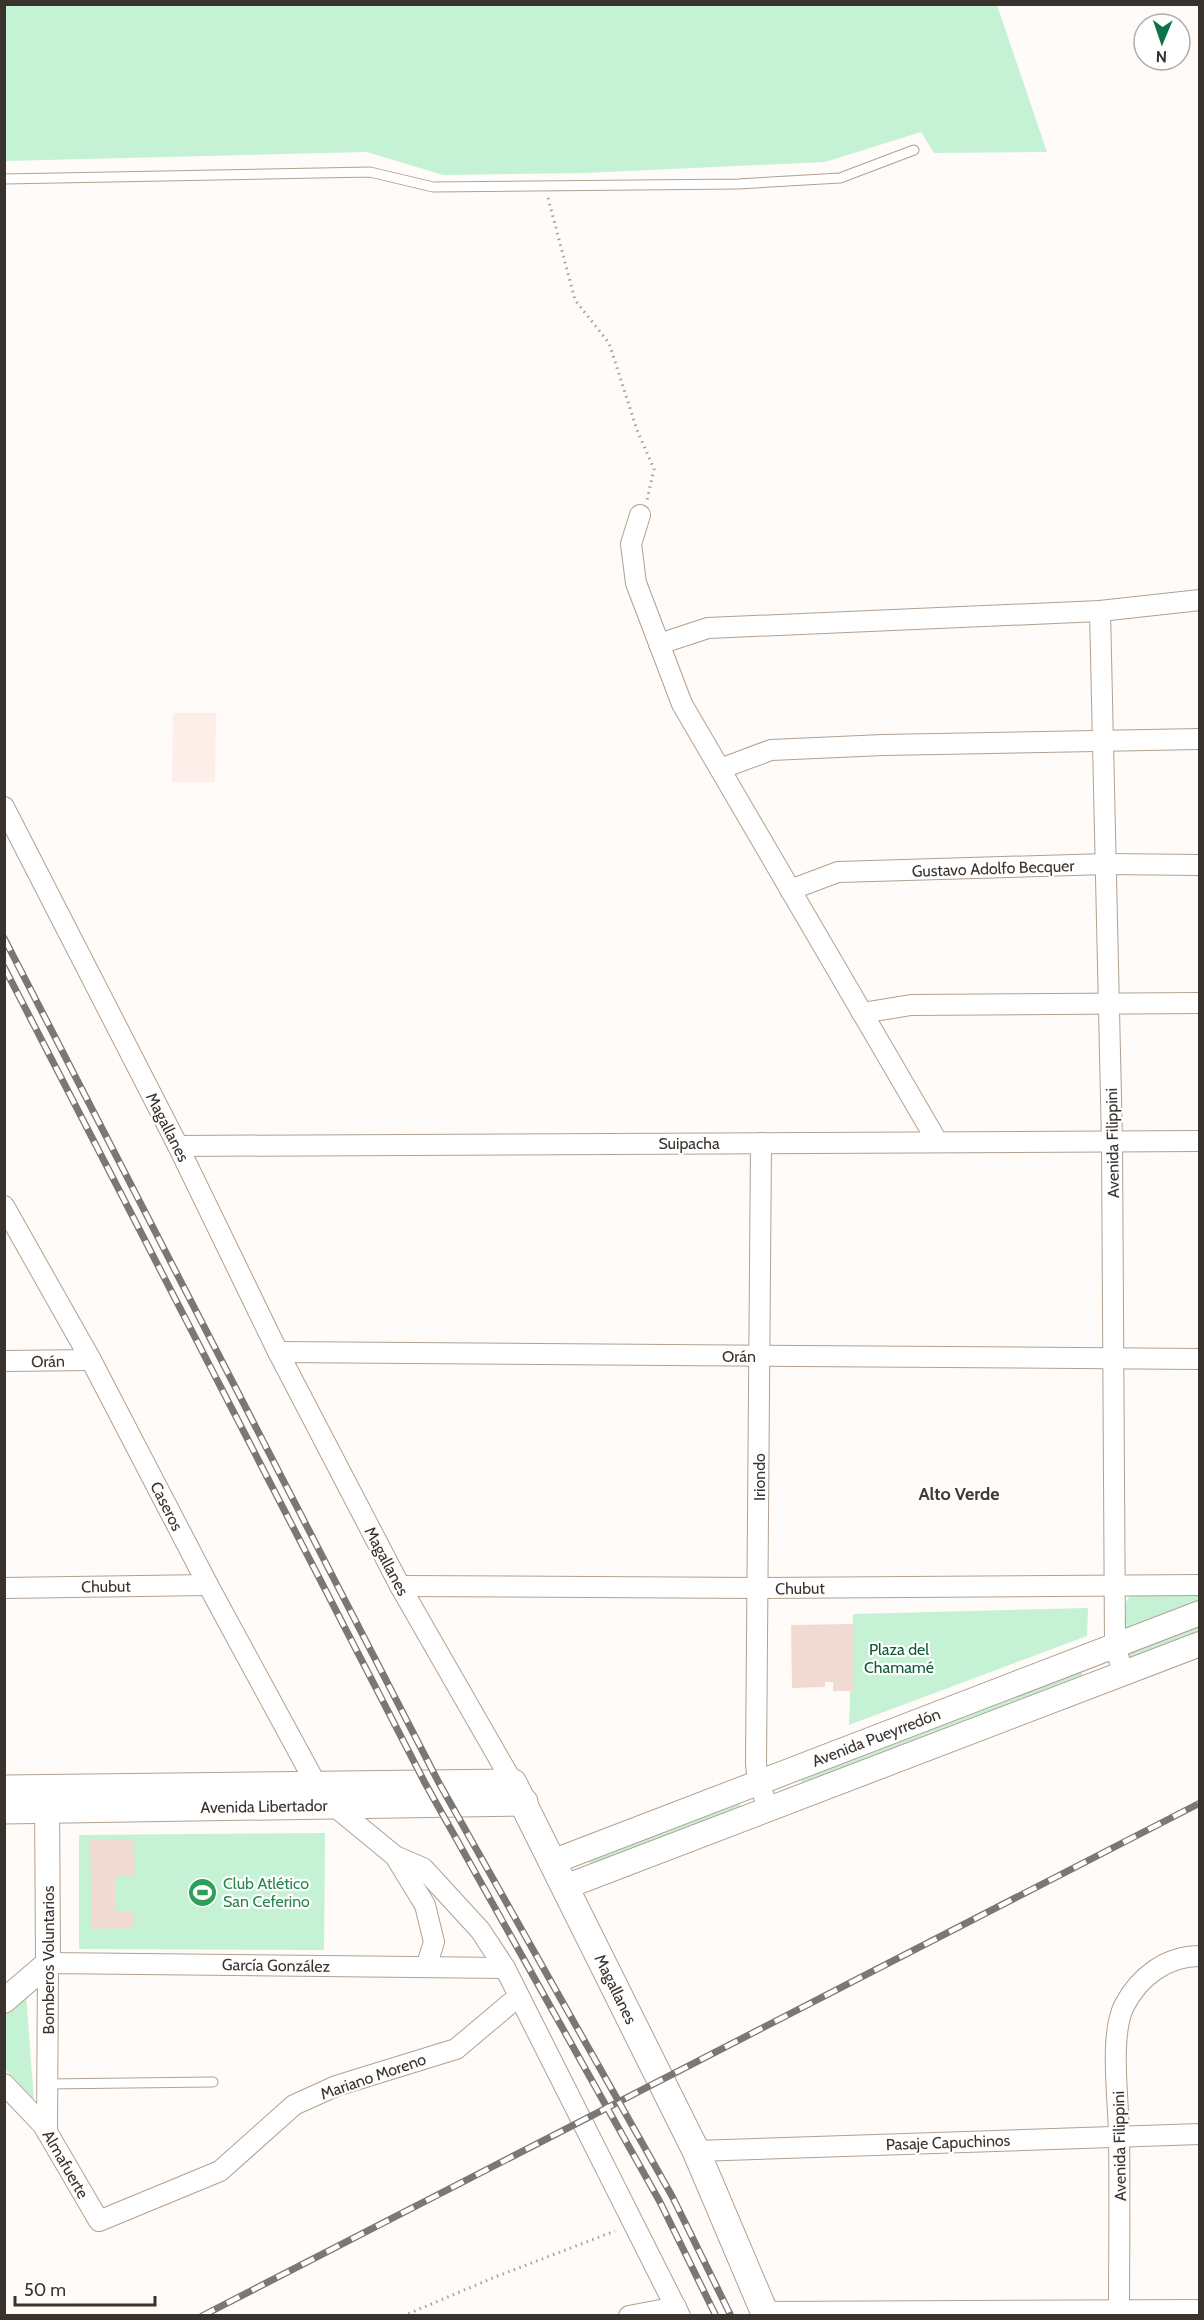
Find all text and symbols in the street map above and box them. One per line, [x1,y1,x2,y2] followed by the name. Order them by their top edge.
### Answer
[1132,12,1192,72] north arrow
[1156,47,1167,66] text: N
[911,856,1076,881] street label: Gustavo Adolfo Becquer
[1102,1088,1123,1198] street label: Avenida Filippini
[142,1089,193,1165] street label: Magallanes
[658,1134,720,1153] street label: Suipacha
[722,1347,756,1366] street label: Orán
[31,1352,65,1371] street label: Orán
[750,1453,769,1501] street label: Iriondo
[146,1478,187,1534] street label: Caseros
[918,1483,1000,1505] district label: Alto Verde
[361,1524,413,1599] street label: Magallanes
[81,1577,132,1596] street label: Chubut
[775,1579,826,1598] street label: Chubut
[864,1640,934,1677] park label: Plaza del Chamamé
[809,1704,943,1771] street label: Avenida Pueyrredón
[200,1796,329,1817] street label: Avenida Libertador
[223,1874,310,1911] place label: Club Atlético San Ceferino
[186,1876,218,1908] sports icon: Club Atlético San Ceferino
[39,1885,58,2034] street label: Bomberos Voluntarios
[591,1951,641,2028] street label: Magallanes
[222,1955,331,1976] street label: García González
[318,2049,429,2103] street label: Mariano Moreno
[1109,2091,1130,2201] street label: Avenida Filippini
[38,2127,93,2202] street label: Almafuerte
[885,2131,1011,2154] street label: Pasaje Capuchinos
[15,2269,154,2307] scale bar
[24,2279,66,2301] text: 50 m

